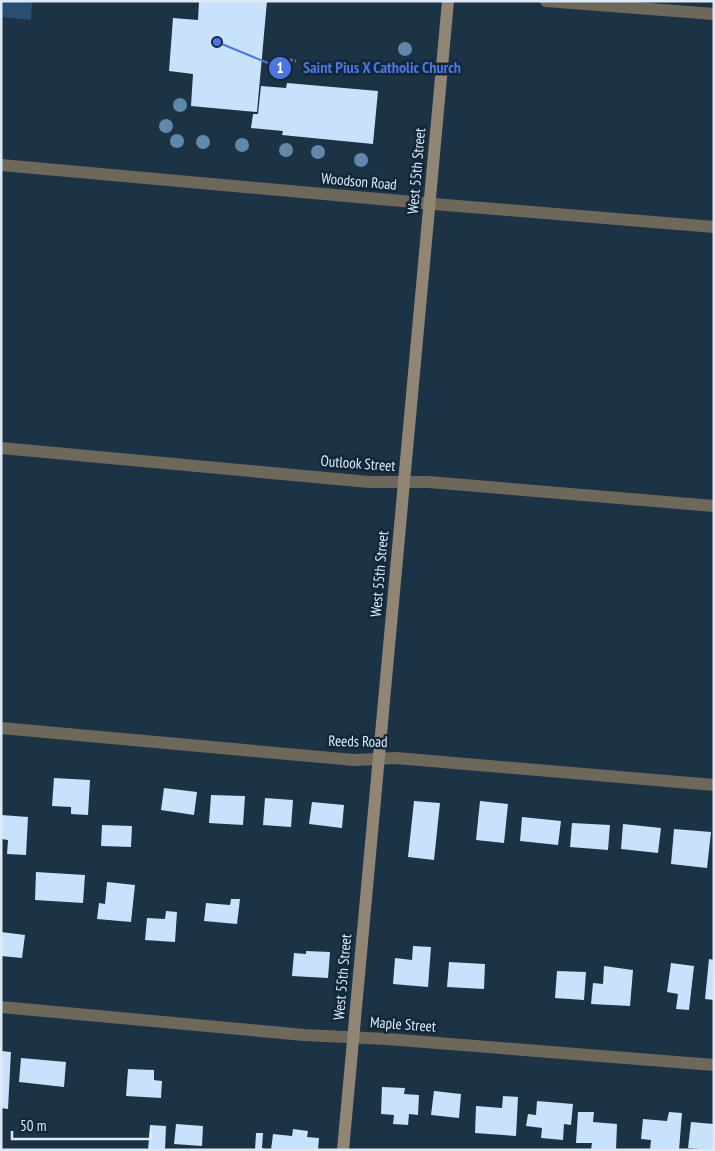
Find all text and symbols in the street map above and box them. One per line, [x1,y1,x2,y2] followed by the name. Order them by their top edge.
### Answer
[268,52,472,83] callout: Saint Pius X Catholic Church
[303,57,461,77] text: Saint Pius X Catholic Church
[276,58,284,77] text: 1
[403,127,429,215] street label: West 55th Street
[320,168,398,194] street label: Woodson Road
[320,451,396,475] street label: Outlook Street
[366,530,392,618] street label: West 55th Street
[328,731,388,751] street label: Reeds Road
[329,933,355,1021] street label: West 55th Street
[369,1012,437,1036] street label: Maple Street
[12,1108,151,1140] scale bar
[20,1116,46,1135] text: 50 m

